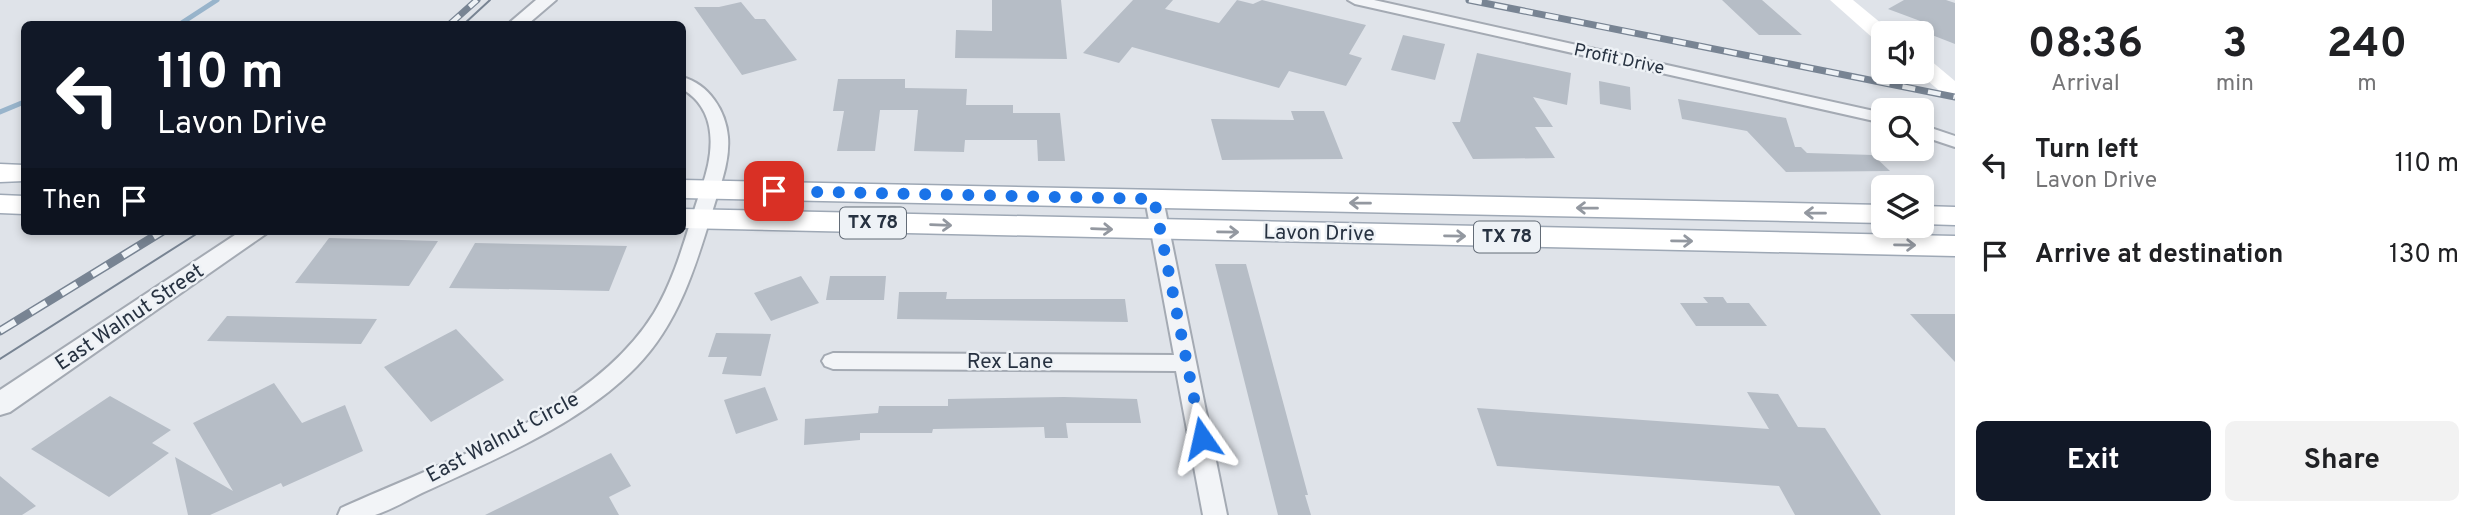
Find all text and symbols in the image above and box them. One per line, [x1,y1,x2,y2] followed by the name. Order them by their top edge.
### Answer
[2028,19,2143,72] text: 08:36
[2222,19,2248,72] text: 3
[2327,19,2407,72] text: 240
[1871,21,1934,238] map controls
[1871,21,1934,84] button: sound
[1572,39,1666,81] street label: Profit Drive
[157,44,284,106] text: 110 m
[42,49,133,140] icon: left
[2051,70,2120,99] text: Arrival
[2216,70,2254,99] text: min
[2357,70,2377,99] text: m
[1871,98,1934,161] button: search
[157,105,327,145] text: Lavon Drive
[2035,134,2139,167] text: Turn left
[1976,146,2014,184] icon: left
[2395,148,2459,181] text: 110 m
[744,161,804,221] pin
[2035,167,2157,196] text: Lavon Drive
[755,172,793,210] icon: arrive
[1871,175,1934,238] button: layers
[115,182,153,220] icon: arrive
[42,185,101,218] text: Then
[1349,197,1372,210] one-way arrow
[1576,201,1599,215] one-way arrow
[1804,206,1827,220] one-way arrow
[840,208,906,238] road number: TX 78
[929,218,952,231] one-way arrow
[1263,220,1375,248] street label: Lavon Drive
[1474,221,1540,252] road number: TX 78
[1090,222,1113,236] one-way arrow
[1216,225,1239,239] one-way arrow
[1443,230,1466,243] one-way arrow
[1671,234,1694,248] one-way arrow
[1976,237,2014,275] icon: arrive
[1894,239,1917,252] one-way arrow
[2035,239,2283,272] text: Arrive at destination
[2389,239,2459,272] text: 130 m
[50,258,210,378] street label: East Walnut Street
[967,349,1053,376] street label: Rex Lane
[422,386,584,490] street label: East Walnut Circle
[1165,401,1239,475] position arrow
[1976,421,2211,501] button: Exit
[2225,421,2459,501] button: Share

